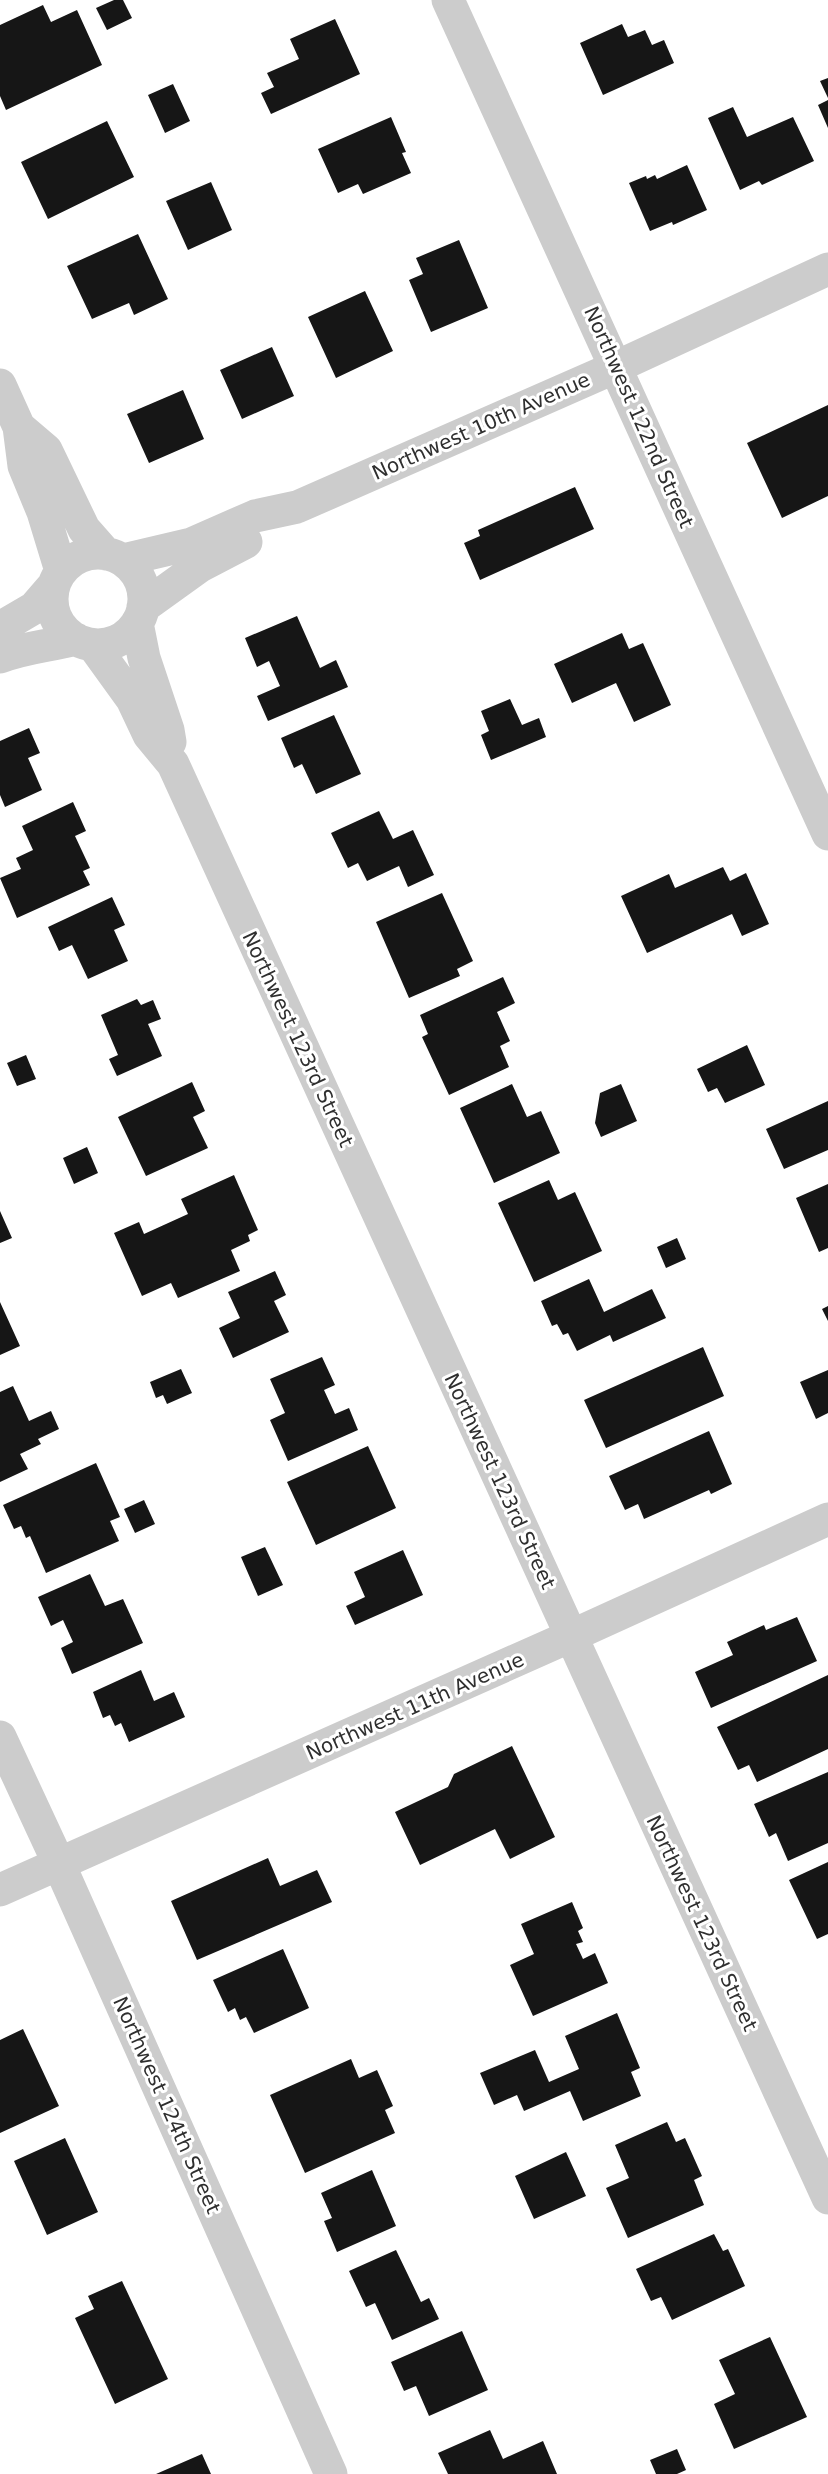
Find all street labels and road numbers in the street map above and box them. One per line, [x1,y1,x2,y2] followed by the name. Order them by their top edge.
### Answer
[579,303,699,532] street label: Northwest 122nd Street
[368,367,594,485] street label: Northwest 10th Avenue
[237,927,359,1151] street label: Northwest 123rd Street
[439,1369,561,1593] street label: Northwest 123rd Street
[302,1647,528,1765] street label: Northwest 11th Avenue
[641,1811,763,2035] street label: Northwest 123rd Street
[108,1993,226,2217] street label: Northwest 124th Street

